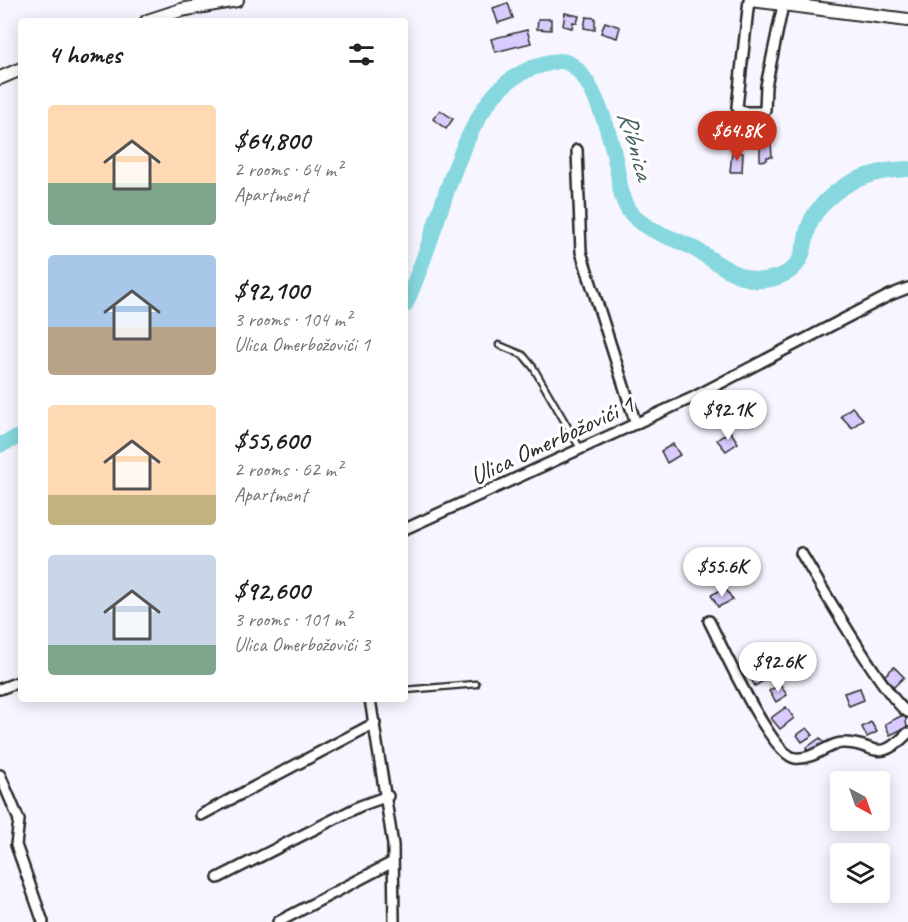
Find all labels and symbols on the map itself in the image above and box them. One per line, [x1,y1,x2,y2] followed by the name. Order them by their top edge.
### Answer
[610,107,663,186] water label: Ribnica
[688,111,786,162] pin: $64.8K
[465,387,640,492] street label: Ulica Omerbožovići 1
[679,390,777,441] pin: $92.1K
[673,547,771,598] pin: $55.6K
[729,642,827,693] pin: $92.6K
[830,771,890,831] north arrow

